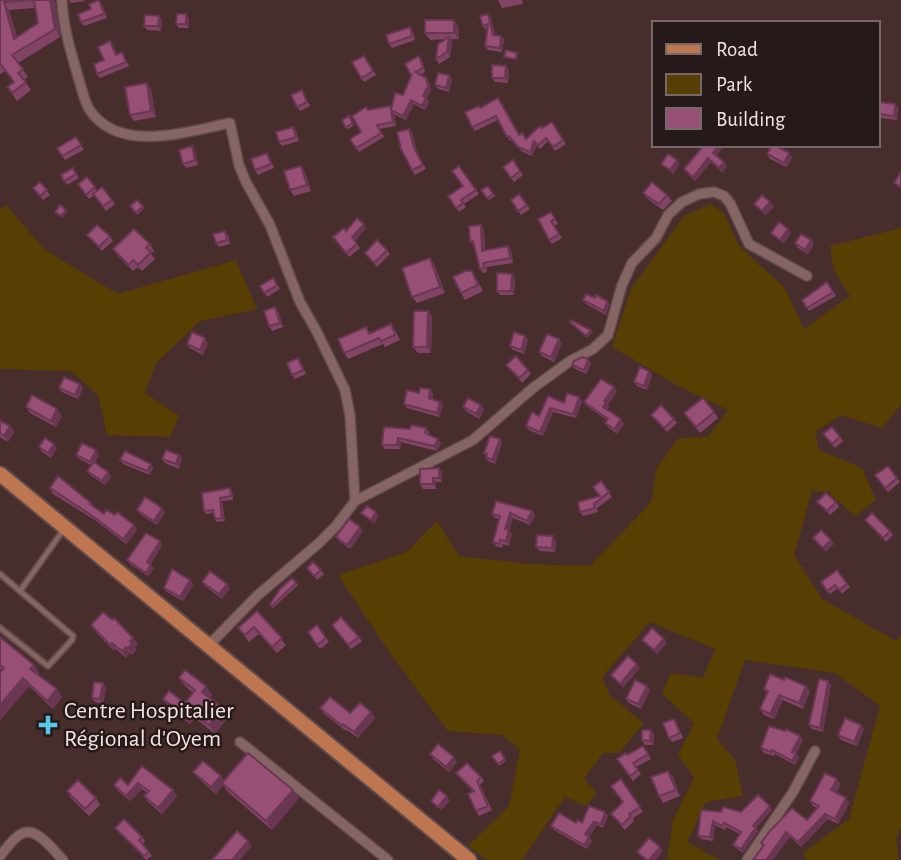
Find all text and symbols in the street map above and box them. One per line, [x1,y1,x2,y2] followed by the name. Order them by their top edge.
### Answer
[652,21,880,147] legend
[716,39,758,60] text: Road
[716,74,753,95] text: Park
[716,109,786,130] text: Building
[64,699,234,751] place label: Centre Hospitalier Régional d'Oyem
[38,715,58,735] marker: Centre Hospitalier Régional d'Oyem

